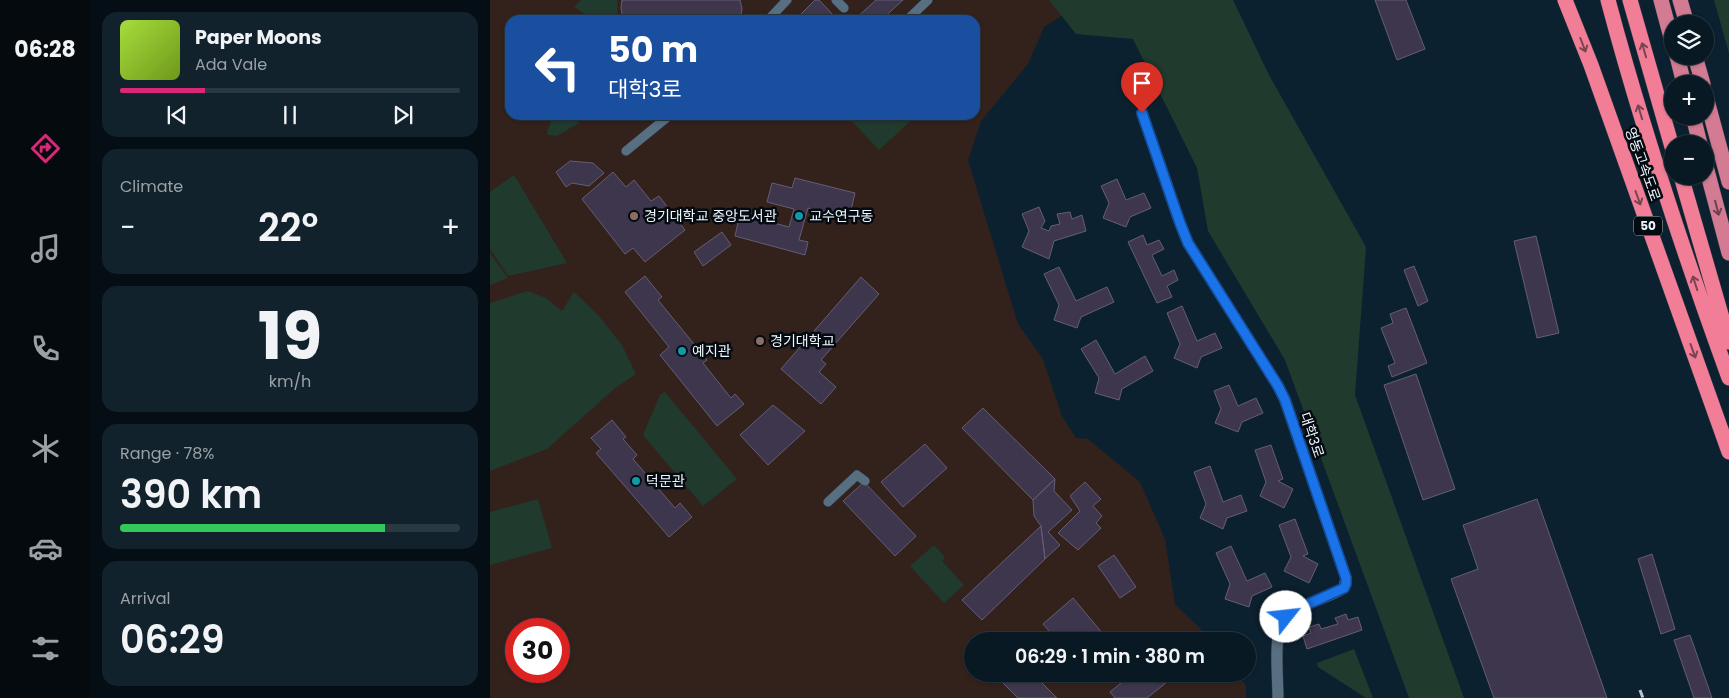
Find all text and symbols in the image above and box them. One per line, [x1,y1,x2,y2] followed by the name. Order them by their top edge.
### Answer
[1664,15,1714,185] map controls
[1664,15,1714,65] button: layers
[195,24,322,51] text: Paper Moons
[608,25,698,74] text: 50 m
[14,34,76,65] text: 06:28
[525,35,590,100] icon: left
[1579,37,1588,53] one-way arrow
[1639,42,1649,58] one-way arrow
[195,53,267,76] text: Ada Vale
[1121,62,1163,113] pin
[1128,69,1156,97] icon: arrive
[608,74,682,105] text: 대학3로
[1664,75,1714,125] button: +
[163,101,191,129] icon: previous
[276,101,304,129] icon: pause
[389,101,417,129] icon: next
[1635,104,1645,120] one-way arrow
[1620,124,1666,204] street label: 영동고속도로
[28,131,63,166] icon: directions
[1664,135,1714,185] button: −
[120,175,183,198] text: Climate
[1634,190,1643,205] one-way arrow
[1713,199,1722,215] one-way arrow
[258,201,318,254] text: 22°
[644,206,777,226] place label: 경기대학교 중앙도서관
[809,206,874,226] place label: 교수연구동
[120,208,135,247] text: −
[441,208,460,247] text: +
[628,210,640,222] marker: 경기대학교 중앙도서관
[793,210,805,222] marker: 교수연구동
[1634,217,1662,236] road number: 50
[28,231,63,266] icon: music
[1690,276,1699,291] one-way arrow
[258,291,322,382] text: 19
[28,331,63,366] icon: phone
[770,331,835,351] place label: 경기대학교
[754,335,766,347] marker: 경기대학교
[692,341,731,361] place label: 예지관
[1689,343,1698,359] one-way arrow
[676,345,688,357] marker: 예지관
[269,370,311,393] text: km/h
[1295,410,1329,461] street label: 대학3로
[28,431,63,466] icon: climate
[120,442,214,465] text: Range · 78%
[120,468,262,521] text: 390 km
[646,471,685,491] place label: 덕문관
[630,475,642,487] marker: 덕문관
[28,531,63,566] icon: car
[120,587,170,610] text: Arrival
[1259,590,1311,642] position arrow
[120,613,224,666] text: 06:29
[505,618,570,683] speed limit sign: 30
[28,631,63,666] icon: filters
[1015,643,1205,670] text: 06:29 · 1 min · 380 m

